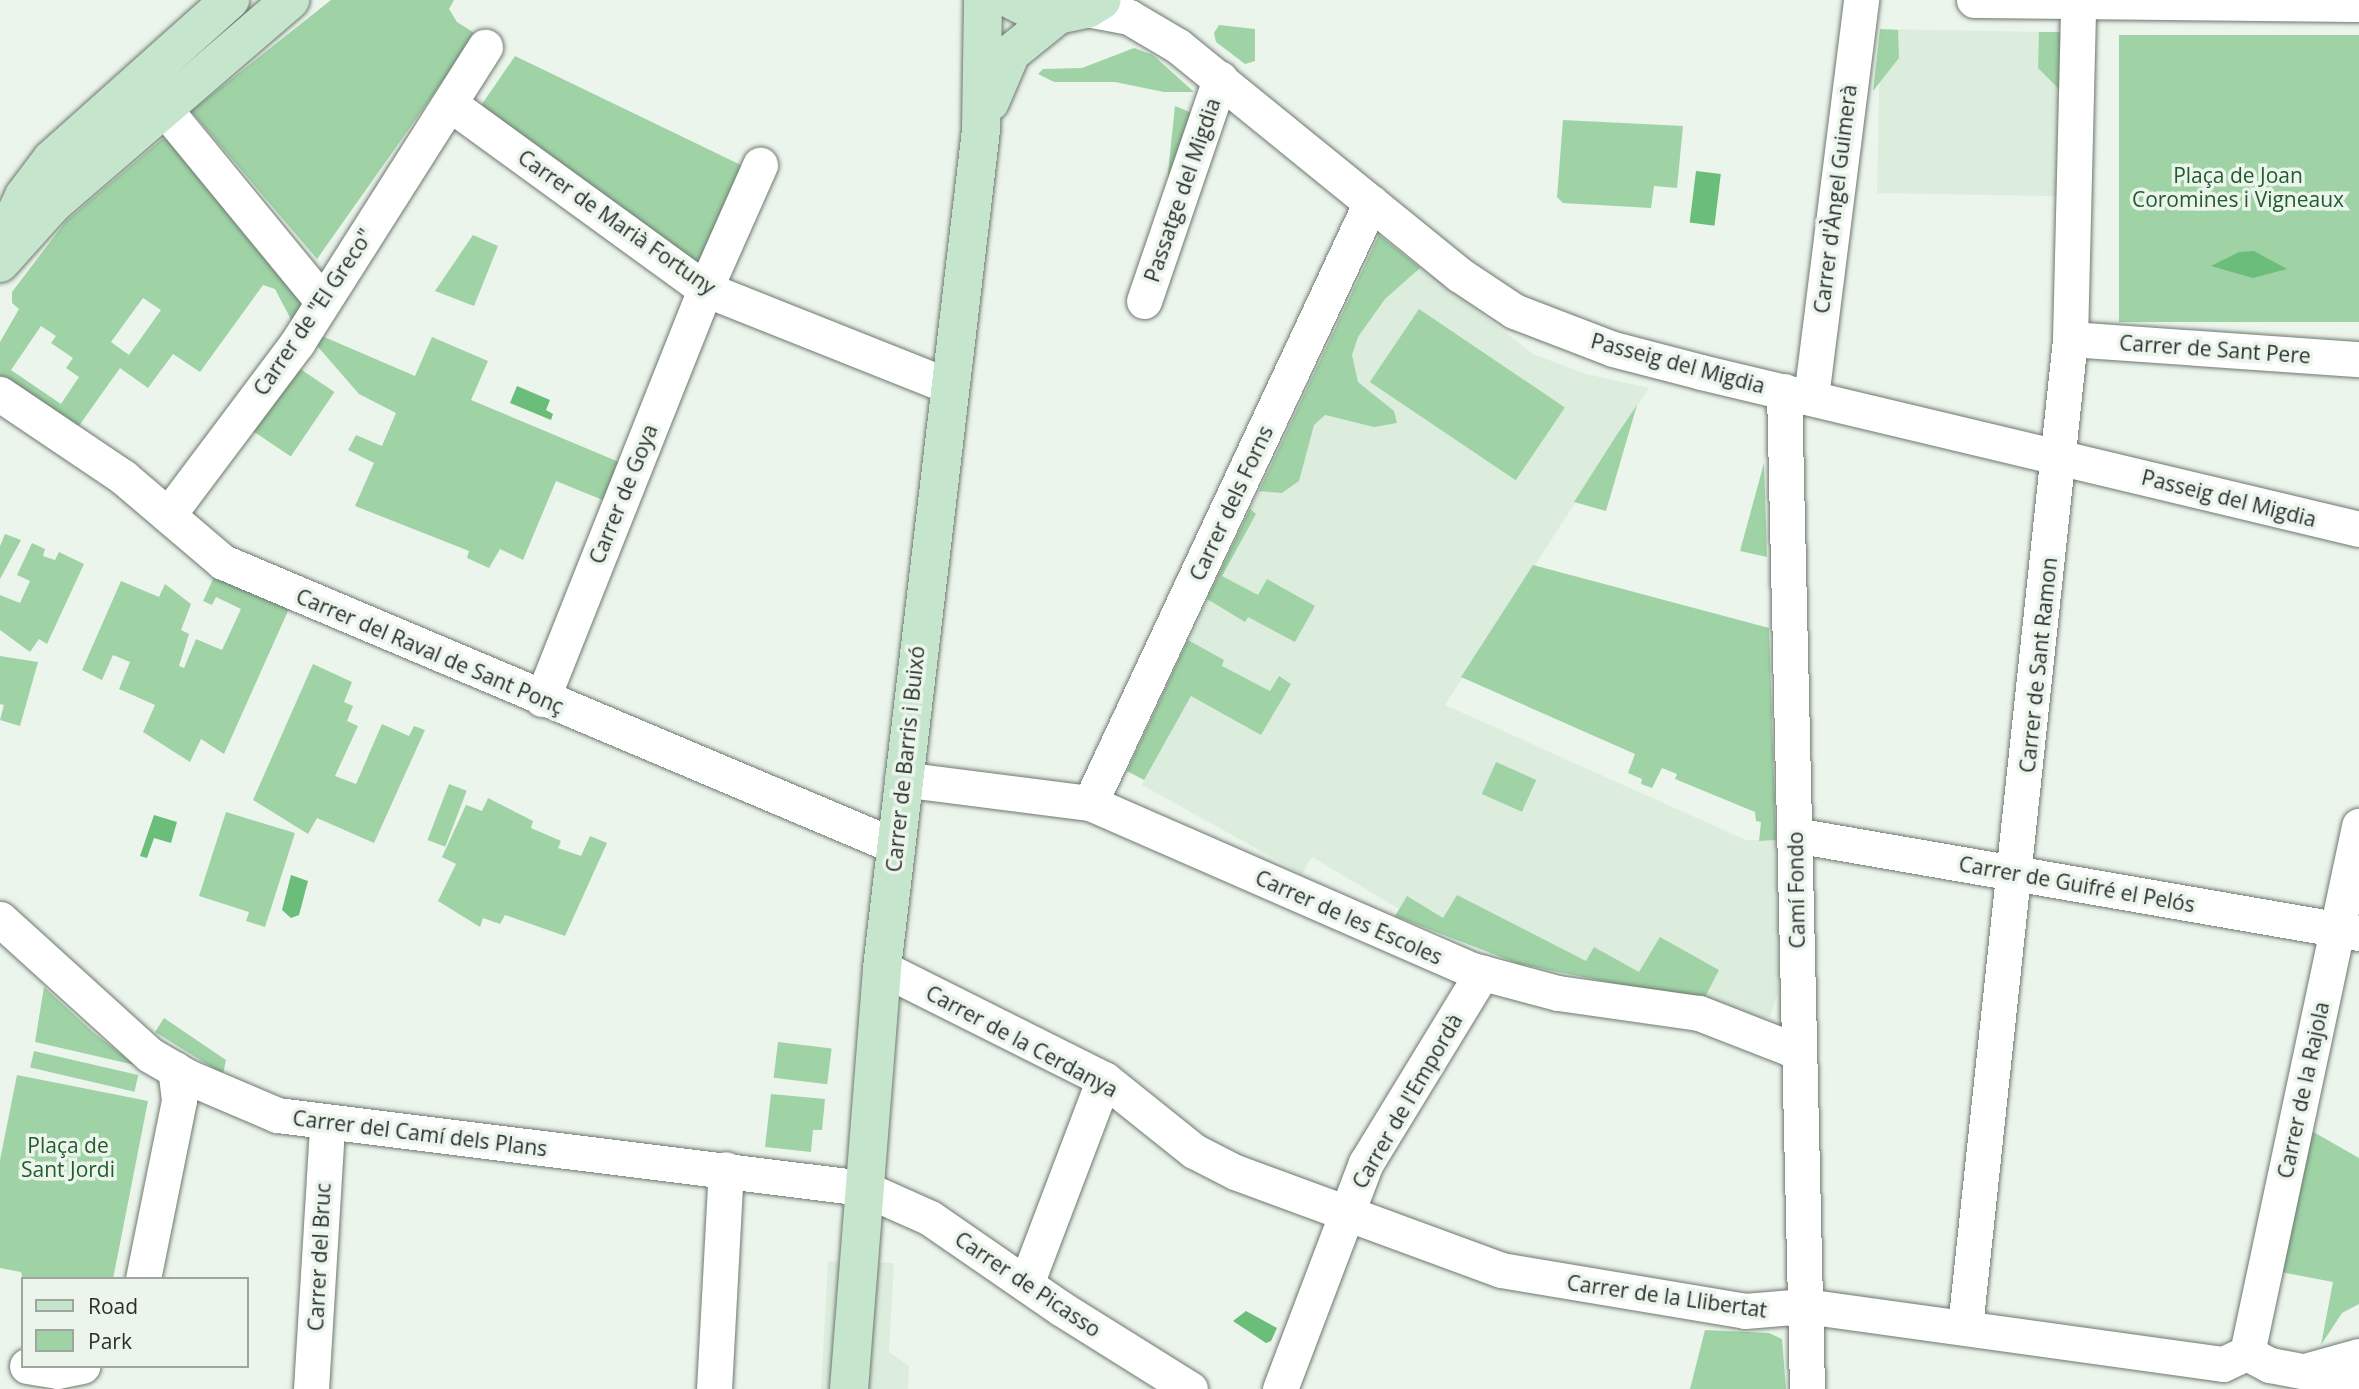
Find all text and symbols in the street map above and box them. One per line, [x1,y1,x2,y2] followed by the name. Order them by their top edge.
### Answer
[1808,83,1862,315] street label: Carrer d'Àngel Guimerà
[1139,95,1225,285] street label: Passatge del Migdia
[513,144,721,300] street label: Carrer de Marià Fortuny
[2132,162,2344,212] park label: Plaça de Joan Coromines i Vigneaux
[248,224,378,400] street label: Carrer de "El Greco"
[1588,328,1768,398] street label: Passeig del Migdia
[2118,330,2312,368] street label: Carrer de Sant Pere
[584,421,662,567] street label: Carrer de Goya
[1184,421,1278,585] street label: Carrer dels Forns
[2139,464,2319,532] street label: Passeig del Migdia
[2014,556,2062,774] street label: Carrer de Sant Ramon
[292,583,568,719] street label: Carrer del Raval de Sant Ponç
[881,645,929,873] street label: Carrer de Barris i Buixó
[1782,831,1810,949] street label: Camí Fondo
[1957,851,2197,917] street label: Carrer de Guifré el Pelós
[1252,864,1446,970] street label: Carrer de les Escoles
[922,980,1122,1102] street label: Carrer de la Cerdanya
[2272,999,2334,1181] street label: Carrer de la Rajola
[1347,1009,1467,1193] street label: Carrer de l'Empordà
[291,1105,549,1161] street label: Carrer del Camí dels Plans
[21,1132,115,1182] park label: Plaça de Sant Jordi
[303,1182,335,1332] street label: Carrer del Bruc
[950,1226,1106,1342] street label: Carrer de Picasso
[1565,1269,1769,1323] street label: Carrer de la Llibertat
[21,1277,248,1368] legend
[88,1292,138,1320] text: Road
[88,1327,132,1355] text: Park

